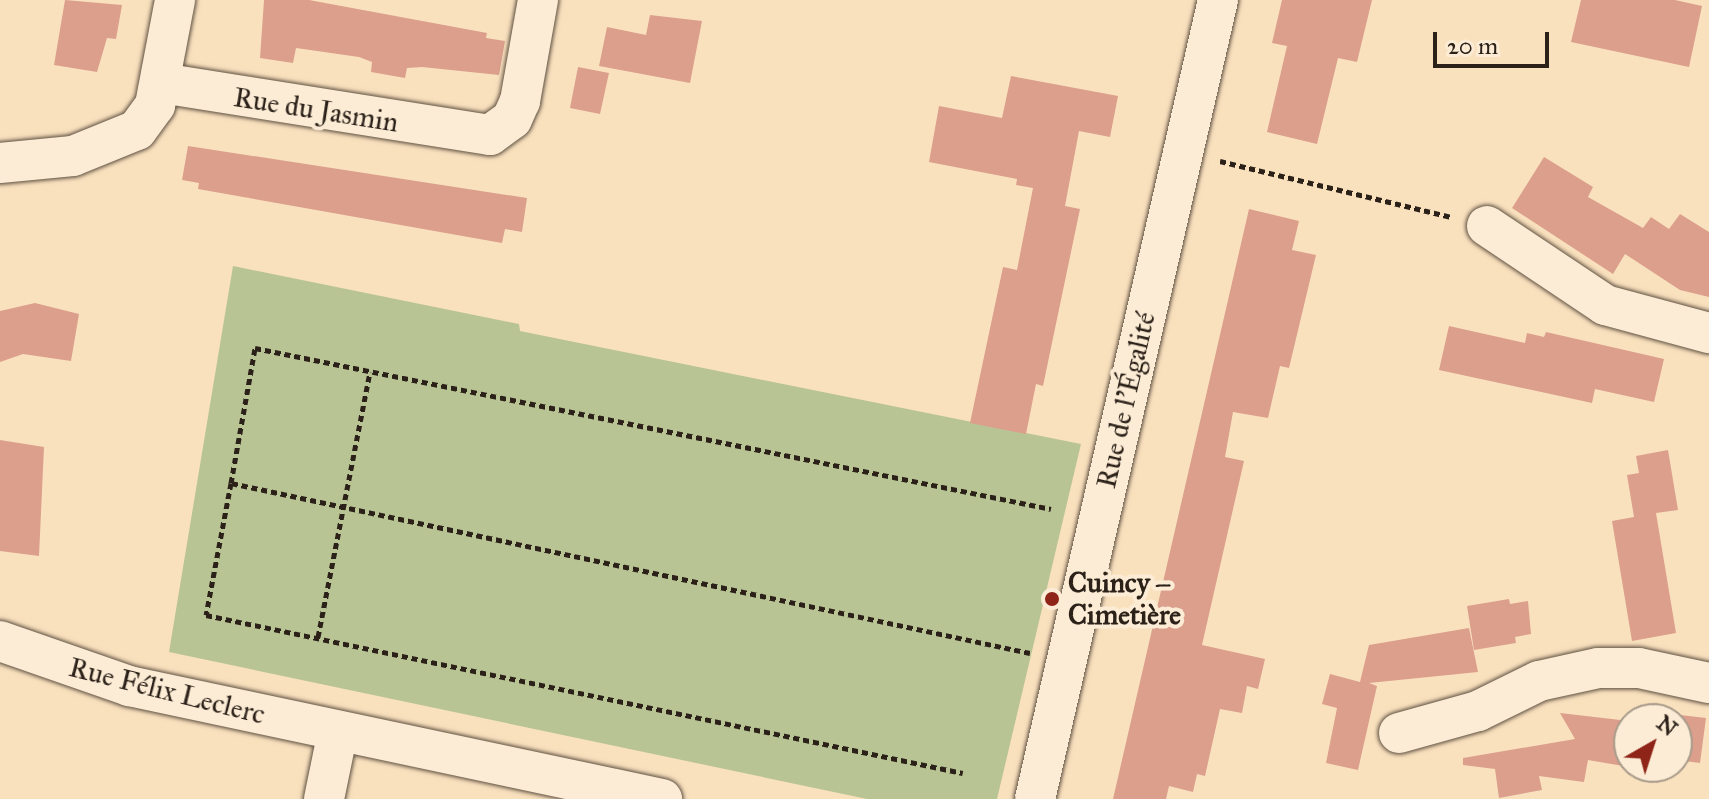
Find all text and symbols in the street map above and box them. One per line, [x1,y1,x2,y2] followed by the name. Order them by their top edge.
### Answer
[1437,16,1553,66] scale bar
[1447,31,1498,61] text: 20 m
[231,80,401,140] street label: Rue du Jasmin
[1089,309,1163,491] street label: Rue de l'Égalité
[1068,566,1181,632] place label: Cuincy – Cimetière
[1043,590,1061,608] marker: Cuincy – Cimetière
[66,650,268,732] street label: Rue Félix Leclerc
[1613,703,1693,783] north arrow
[1651,709,1683,742] text: N

